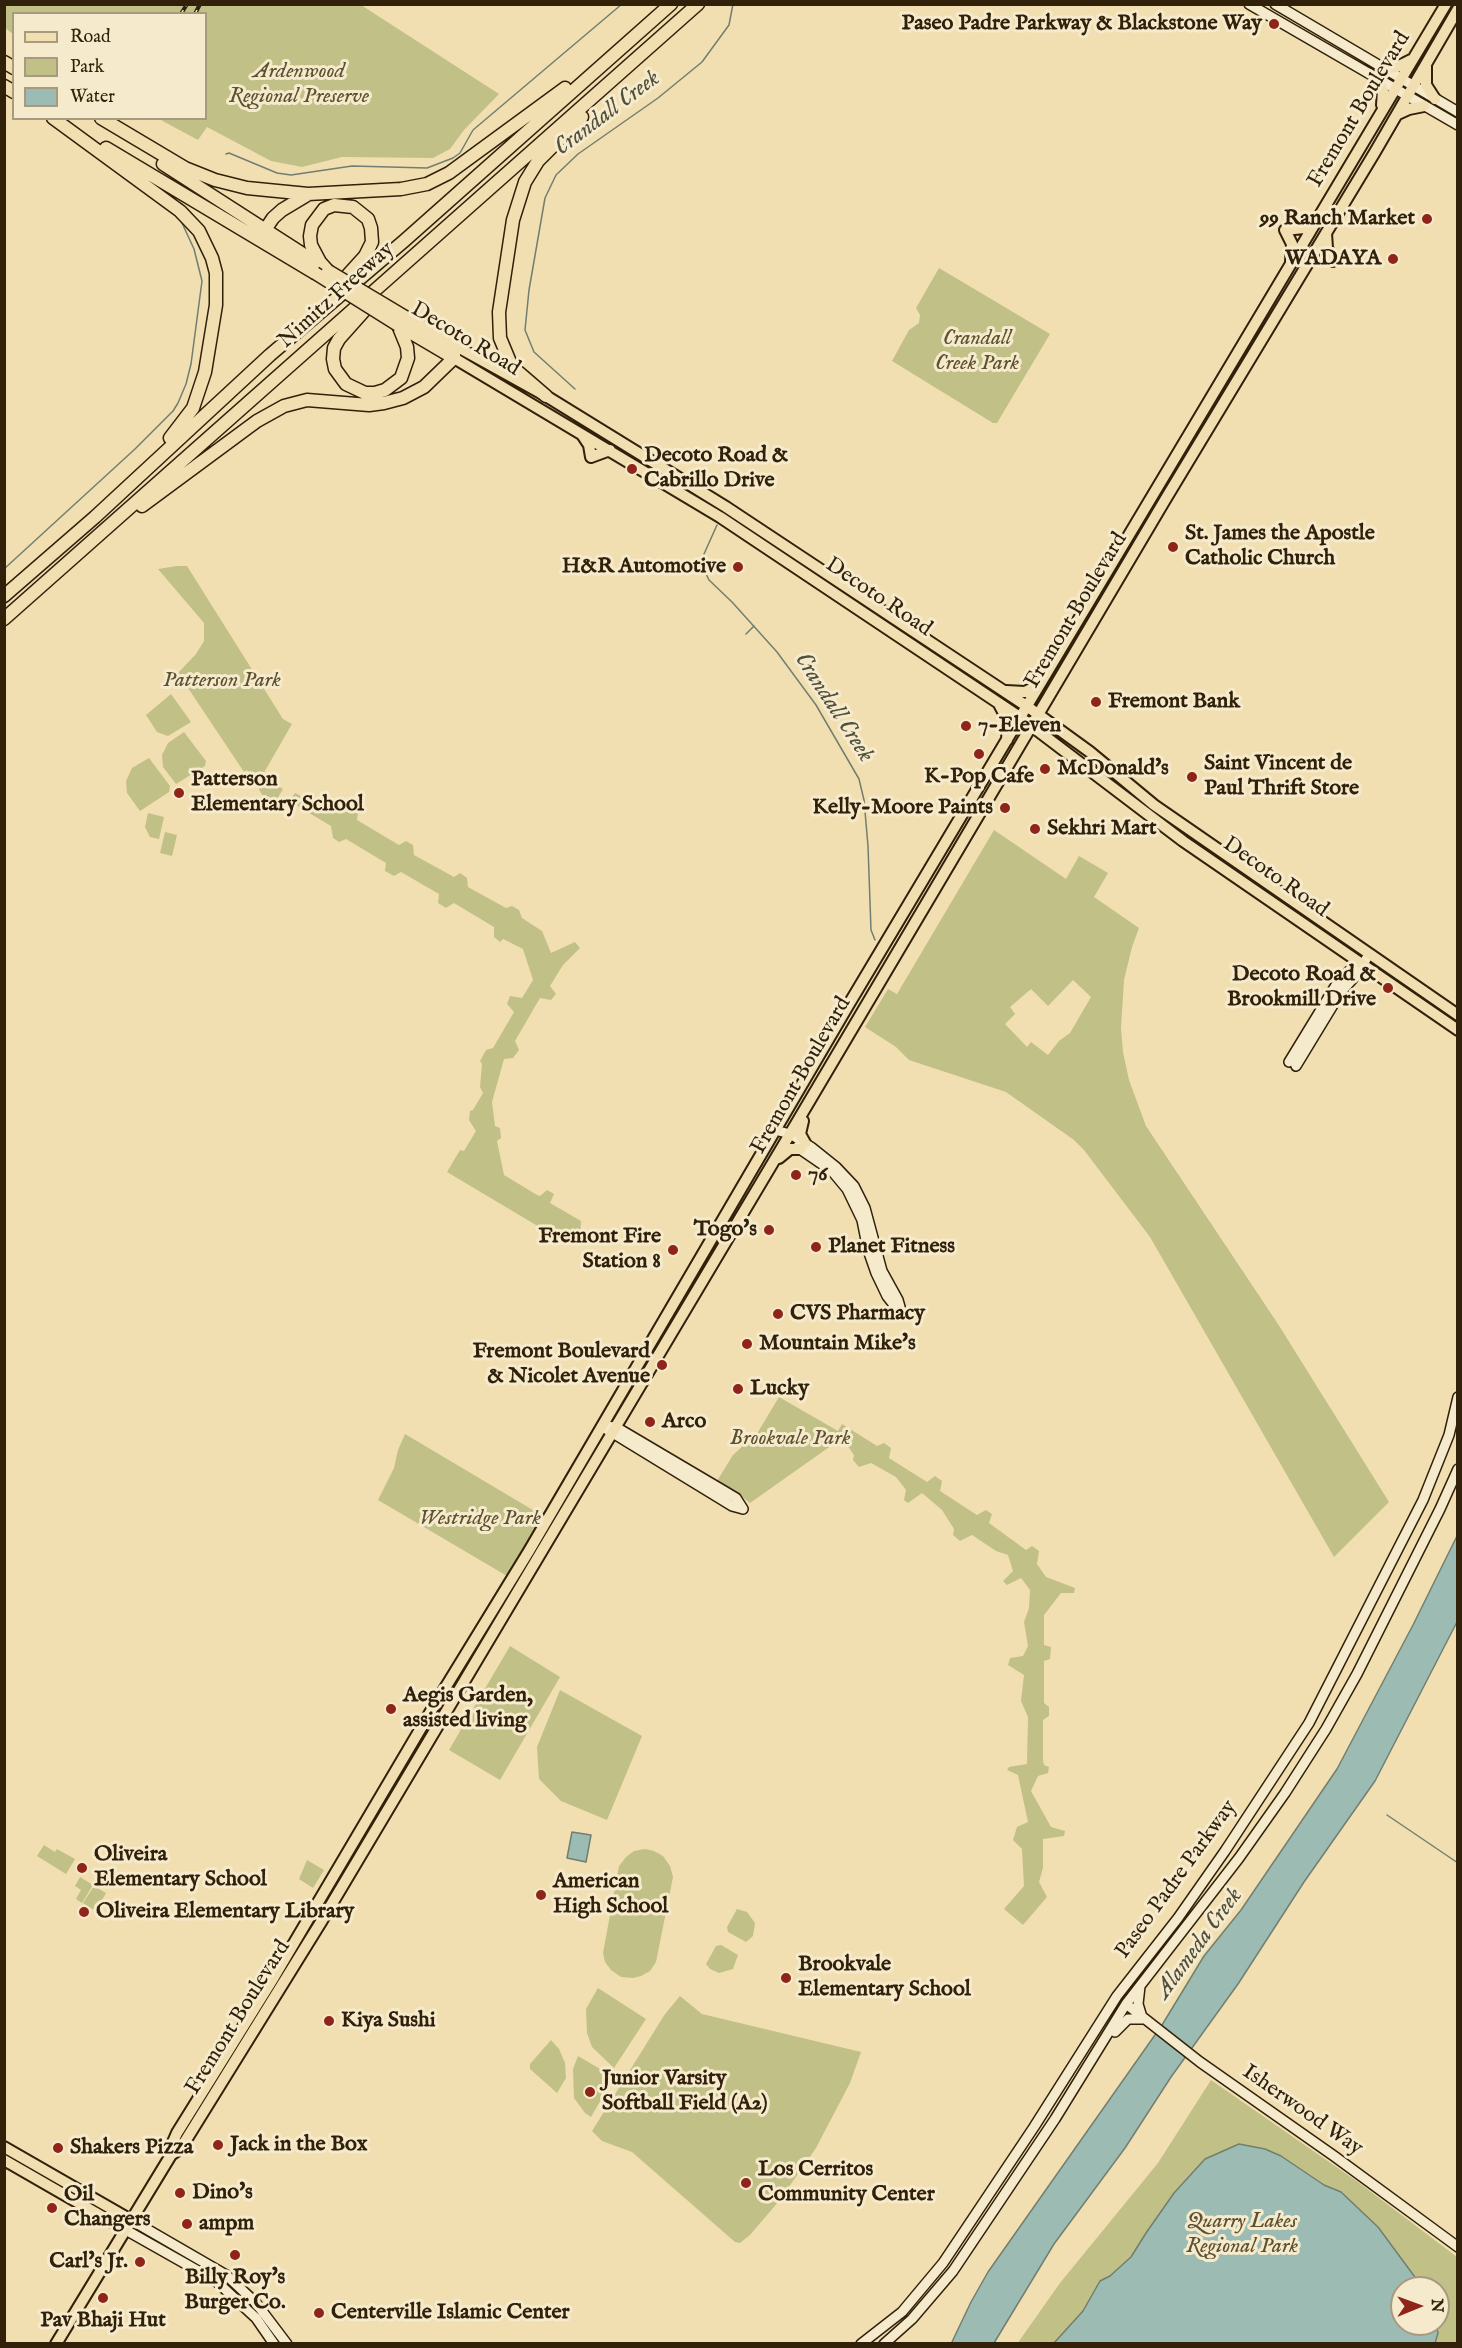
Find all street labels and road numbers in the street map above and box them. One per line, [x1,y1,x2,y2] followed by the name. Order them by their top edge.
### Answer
[1303,27,1417,193] street label: Fremont Boulevard
[274,237,400,355] street label: Nimitz Freeway
[406,297,524,383] street label: Decoto Road
[1020,528,1134,694] street label: Fremont Boulevard
[820,553,936,643] street label: Decoto Road
[1217,832,1333,924] street label: Decoto Road
[746,993,858,1159] street label: Fremont Boulevard
[1111,1796,1243,1964] street label: Paseo Padre Parkway
[181,1936,297,2100] street label: Fremont Boulevard
[1237,2060,1367,2162] street label: Isherwood Way

